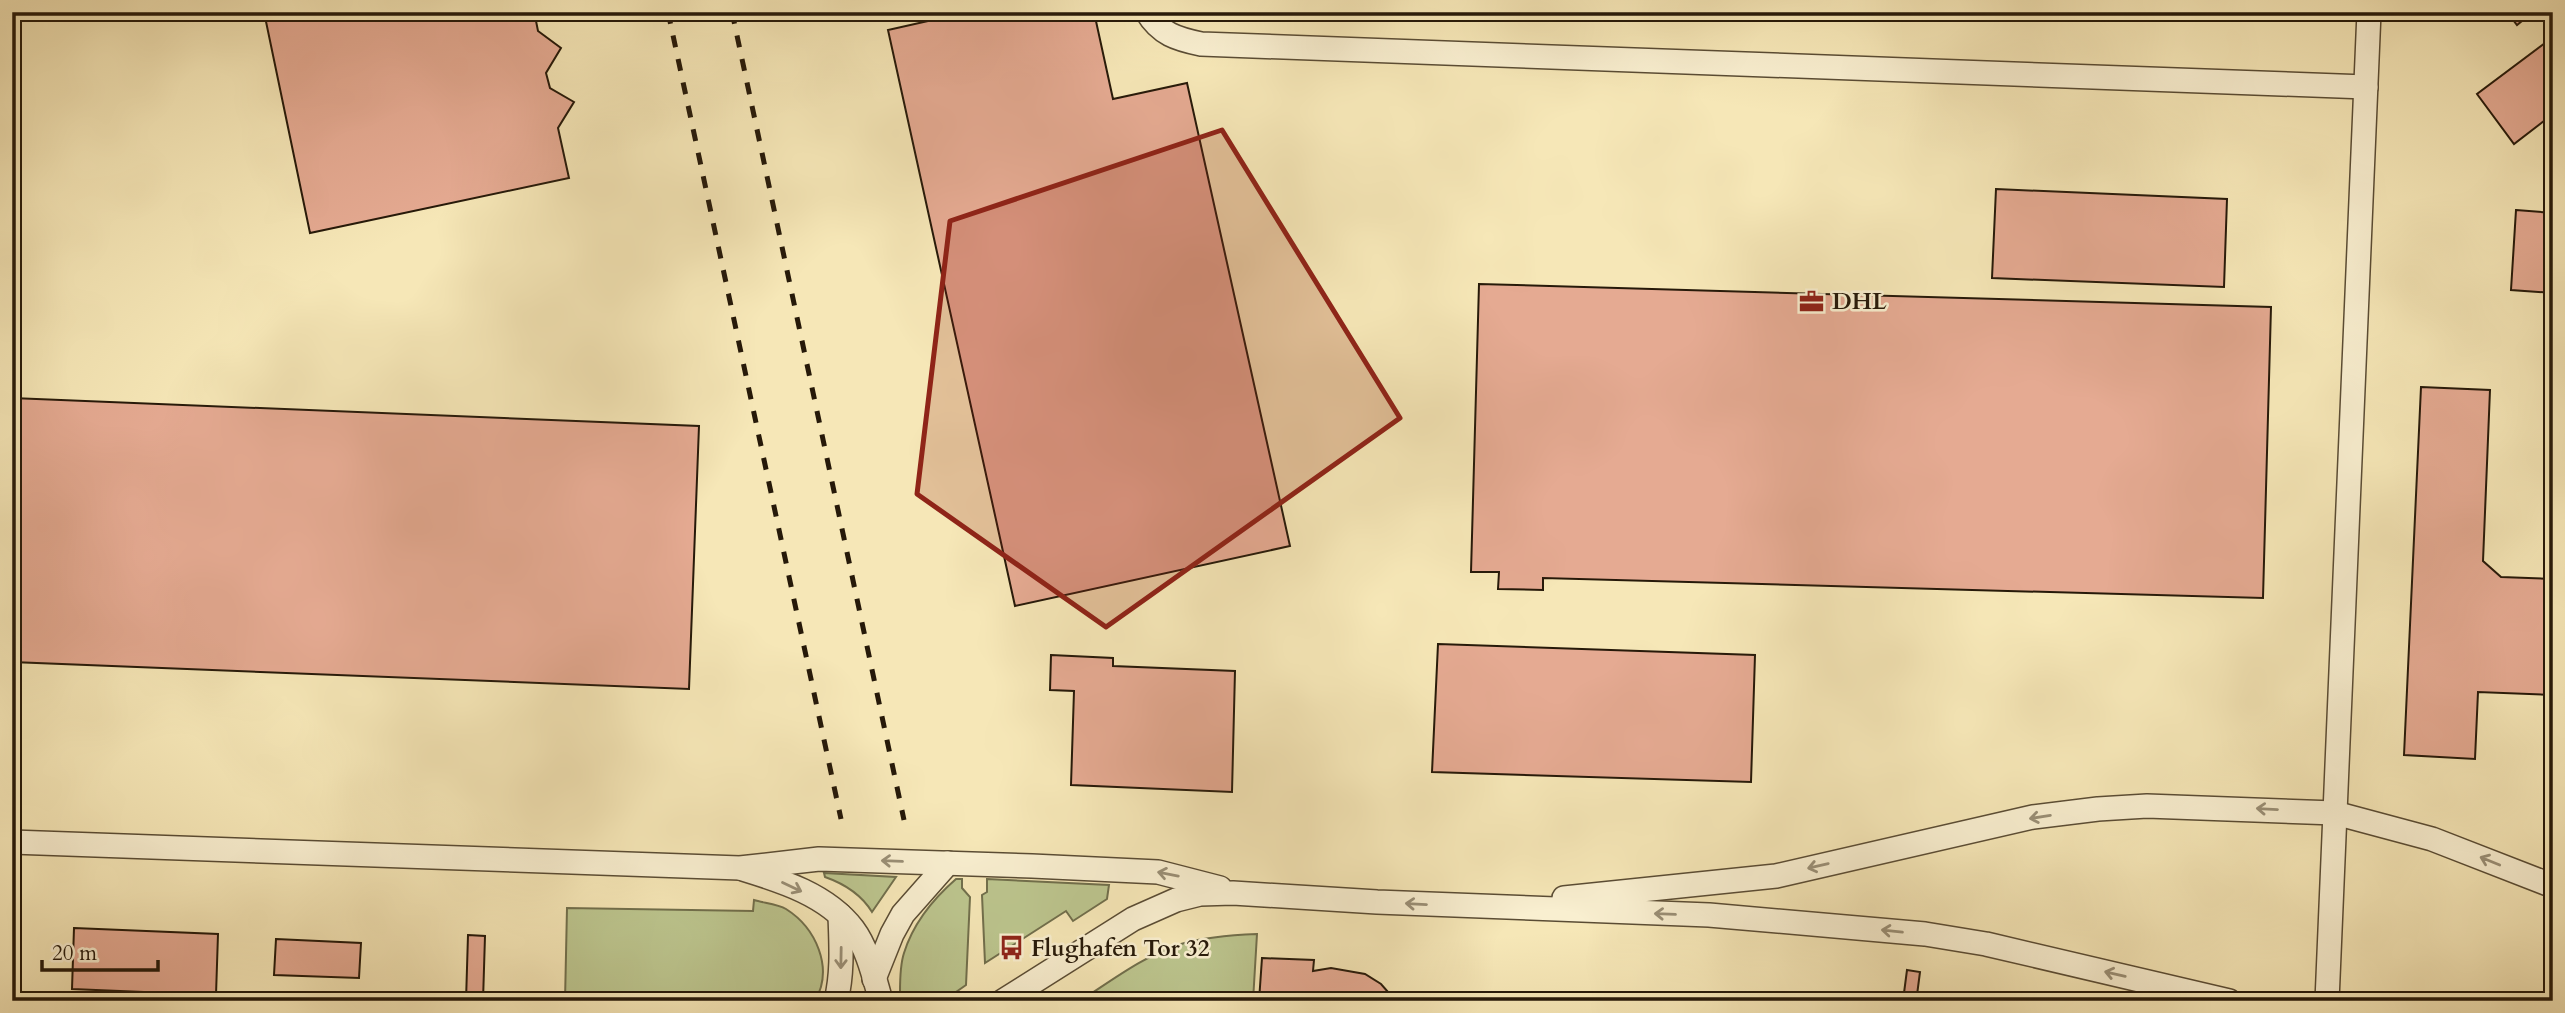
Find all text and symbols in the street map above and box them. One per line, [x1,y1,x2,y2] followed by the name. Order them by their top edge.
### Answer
[1832,286,1887,317] place label: DHL
[1798,287,1826,315] office icon: DHL
[2255,803,2278,816] one-way arrow
[2029,811,2052,824] one-way arrow
[2479,853,2501,866] one-way arrow
[880,855,903,868] one-way arrow
[1807,860,1830,873] one-way arrow
[1157,867,1180,881] one-way arrow
[782,881,803,894] one-way arrow
[1405,897,1428,910] one-way arrow
[1654,907,1677,920] one-way arrow
[1881,924,1904,937] one-way arrow
[42,929,158,973] scale bar
[1031,933,1210,964] place label: Flughafen Tor 32
[997,934,1025,962] bus stop icon: Flughafen Tor 32
[52,939,97,968] text: 20 m
[834,947,848,970] one-way arrow
[2104,967,2127,981] one-way arrow

